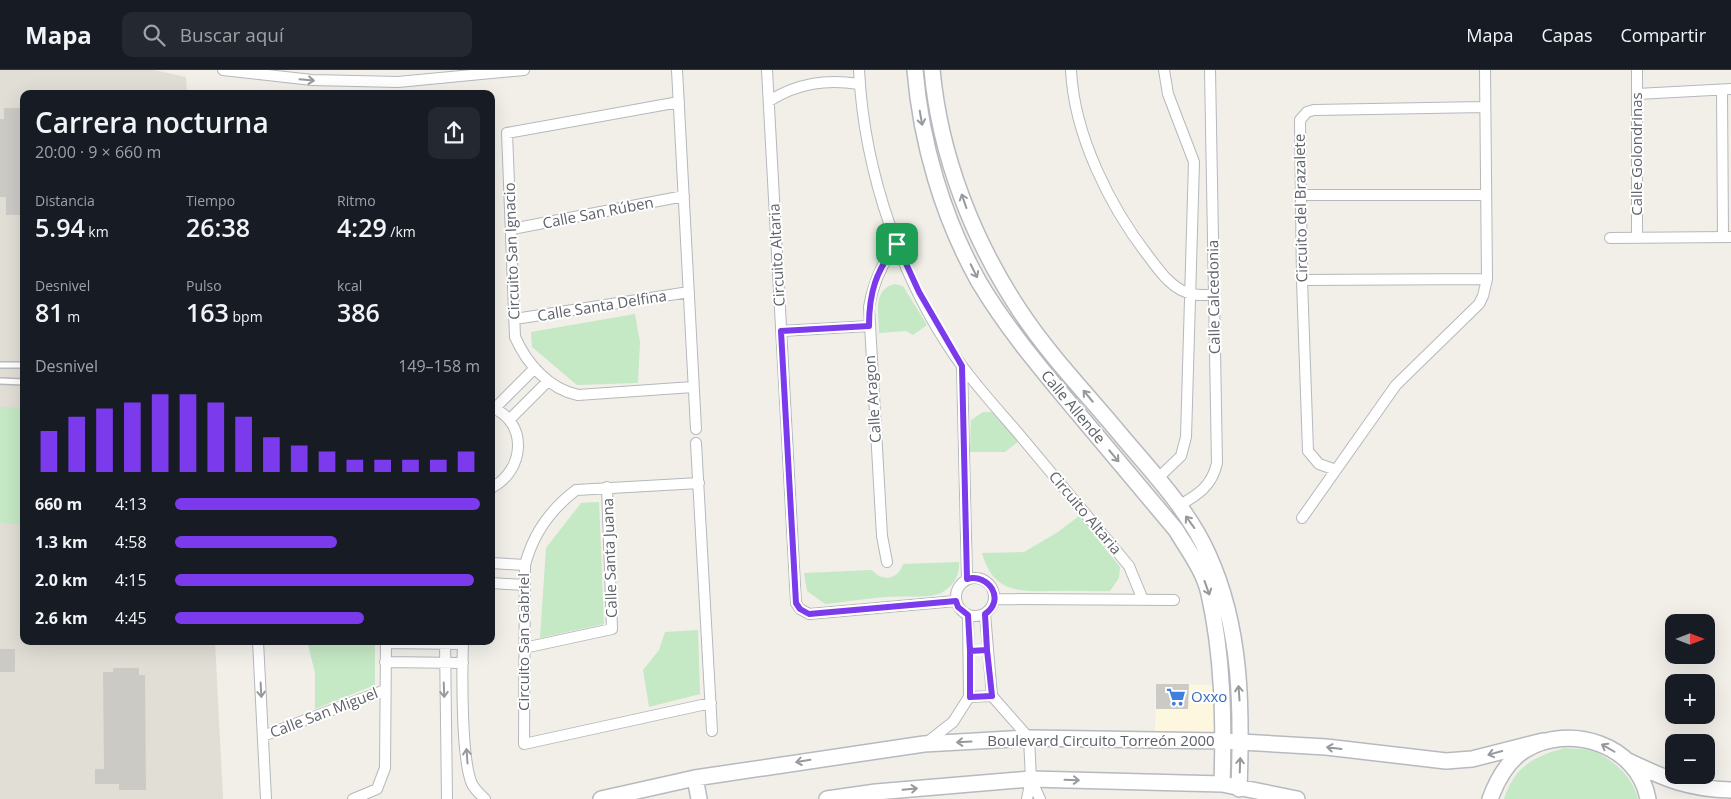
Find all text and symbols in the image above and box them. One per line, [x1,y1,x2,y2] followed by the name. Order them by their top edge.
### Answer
[122,12,472,57] search box
[25,18,92,51] text: Mapa
[140,21,168,49] icon: search
[180,22,284,48] text: Buscar aquí
[1466,23,1514,47] text: Mapa
[1542,23,1592,47] text: Capas
[1620,23,1706,47] text: Compartir
[298,75,314,84] one-way arrow
[1626,92,1646,216] street label: Calle Golondrinas
[35,103,269,141] text: Carrera nocturna
[428,107,480,159] button: share
[917,110,927,126] one-way arrow
[1289,134,1311,282] street label: Circuito del Brazalete
[35,141,161,163] text: 20:00 · 9 × 660 m
[499,182,523,320] street label: Circuito San Ignacio
[35,191,95,210] text: Distancia
[186,191,235,210] text: Tiempo
[337,191,376,210] text: Ritmo
[541,191,655,233] street label: Calle San Rúben
[958,193,968,209] one-way arrow
[763,203,789,307] street label: Circuito Altaria
[35,210,85,244] text: 5.94
[186,210,250,244] text: 26:38
[337,210,387,244] text: 4:29
[85,222,109,241] text: km
[387,222,416,241] text: /km
[876,223,918,265] pin
[883,230,911,258] icon: arrive
[1202,240,1224,354] street label: Calle Calcedonia
[970,263,979,278] one-way arrow
[35,276,90,295] text: Desnivel
[186,276,222,295] text: Pulso
[337,276,362,295] text: kcal
[536,285,668,325] street label: Calle Santa Delfina
[35,295,64,329] text: 81
[186,295,229,329] text: 163
[337,295,380,329] text: 386
[64,307,80,326] text: m
[229,307,263,326] text: bpm
[859,354,885,444] street label: Calle Aragon
[35,355,98,377] text: Desnivel
[398,355,480,377] text: 149–158 m
[1037,365,1110,447] street label: Calle Allende
[1082,389,1094,402] one-way arrow
[1109,449,1120,462] one-way arrow
[1045,466,1127,558] street label: Circuito Altaria
[35,493,82,515] text: 660 m
[115,493,147,515] text: 4:13
[597,498,621,618] street label: Calle Santa Juana
[1185,516,1195,530] one-way arrow
[35,531,88,553] text: 1.3 km
[115,531,147,553] text: 4:58
[35,569,88,591] text: 2.0 km
[115,569,147,591] text: 4:15
[513,573,533,711] street label: Circuito San Gabriel
[1202,580,1212,596] one-way arrow
[35,607,88,629] text: 2.6 km
[115,607,147,629] text: 4:45
[1665,614,1715,664] north arrow
[1665,614,1715,784] map controls
[1665,674,1715,724] button: +
[256,682,265,698] one-way arrow
[267,682,381,742] street label: Calle San Miguel
[440,682,449,698] one-way arrow
[1235,685,1244,701] one-way arrow
[1165,686,1187,708] supermarket icon: Oxxo
[1191,686,1227,706] place label: Oxxo
[987,730,1215,750] street label: Boulevard Circuito Torreón 2000
[1665,734,1715,784] button: −
[957,737,973,746] one-way arrow
[1327,743,1343,753] one-way arrow
[1602,743,1616,753] one-way arrow
[462,748,471,764] one-way arrow
[1488,749,1504,759] one-way arrow
[795,756,811,766] one-way arrow
[1235,757,1244,773] one-way arrow
[1063,775,1079,785] one-way arrow
[901,785,917,794] one-way arrow

